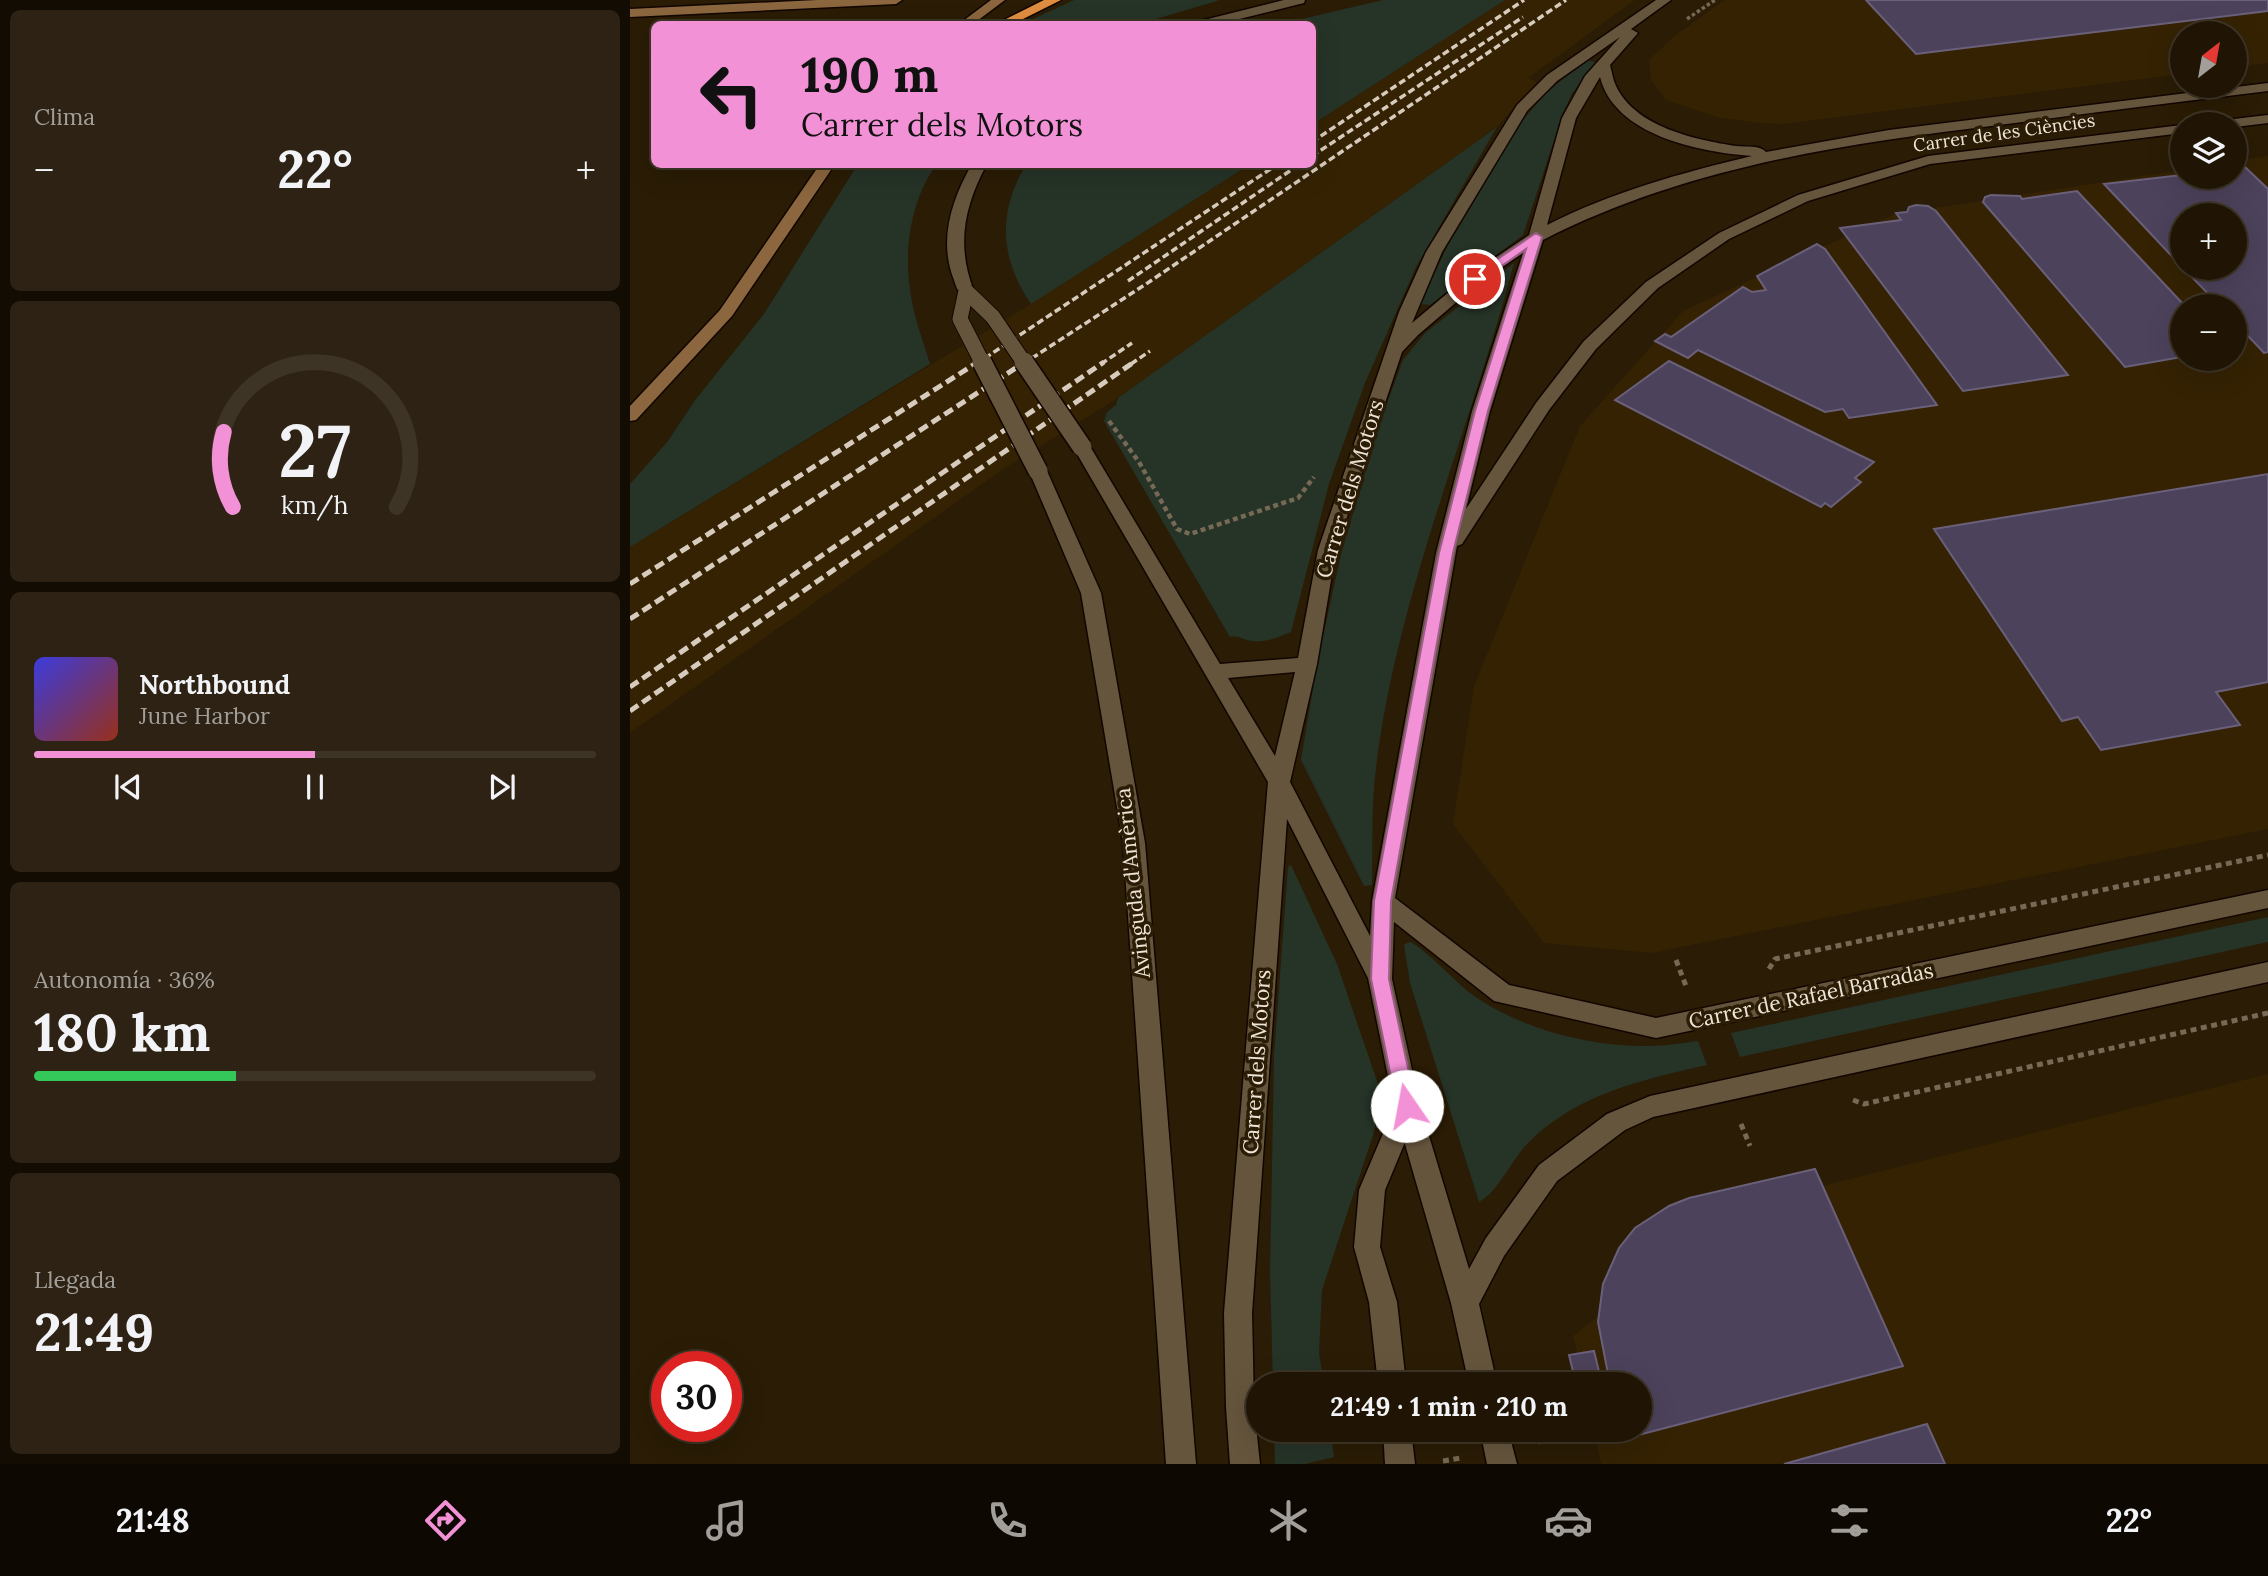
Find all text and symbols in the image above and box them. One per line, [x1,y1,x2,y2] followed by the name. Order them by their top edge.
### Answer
[2170,21,2247,98] north arrow
[2170,21,2247,371] map controls
[801,43,938,105] text: 190 m
[686,49,777,140] icon: left
[34,102,95,131] text: Clima
[801,104,1083,145] text: Carrer dels Motors
[1911,108,2096,157] street label: Carrer de les Ciències
[2170,112,2247,189] button: layers
[277,136,353,202] text: 22°
[34,146,54,194] text: −
[576,146,596,194] text: +
[2170,203,2247,280] button: +
[1445,249,1505,309] pin
[1456,260,1494,298] icon: arrive
[2170,294,2247,371] button: −
[1310,396,1389,581] street label: Carrer dels Motors
[279,405,351,498] text: 27
[281,489,349,521] text: km/h
[139,668,290,701] text: Northbound
[139,701,270,730] text: June Harbor
[109,768,147,806] icon: previous
[296,768,334,806] icon: pause
[483,768,521,806] icon: next
[1109,786,1156,981] street label: Avinguda d'Amèrica
[1686,956,1936,1035] street label: Carrer de Rafael Barradas
[34,965,215,994] text: Autonomía · 36%
[1237,969,1276,1155] street label: Carrer dels Motors
[34,999,210,1065] text: 180 km
[1370,1069,1444,1143] position arrow
[34,1265,116,1294] text: Llegada
[34,1299,154,1365] text: 21:49
[651,1351,742,1442] speed limit sign: 30
[1330,1390,1568,1423] text: 21:49 · 1 min · 210 m
[421,1496,470,1545] icon: directions
[702,1496,751,1545] icon: music
[983,1496,1032,1545] icon: phone
[1264,1496,1313,1545] icon: climate
[1544,1496,1593,1545] icon: car
[1825,1496,1874,1545] icon: filters
[116,1500,190,1541] text: 21:48
[2106,1500,2152,1541] text: 22°

